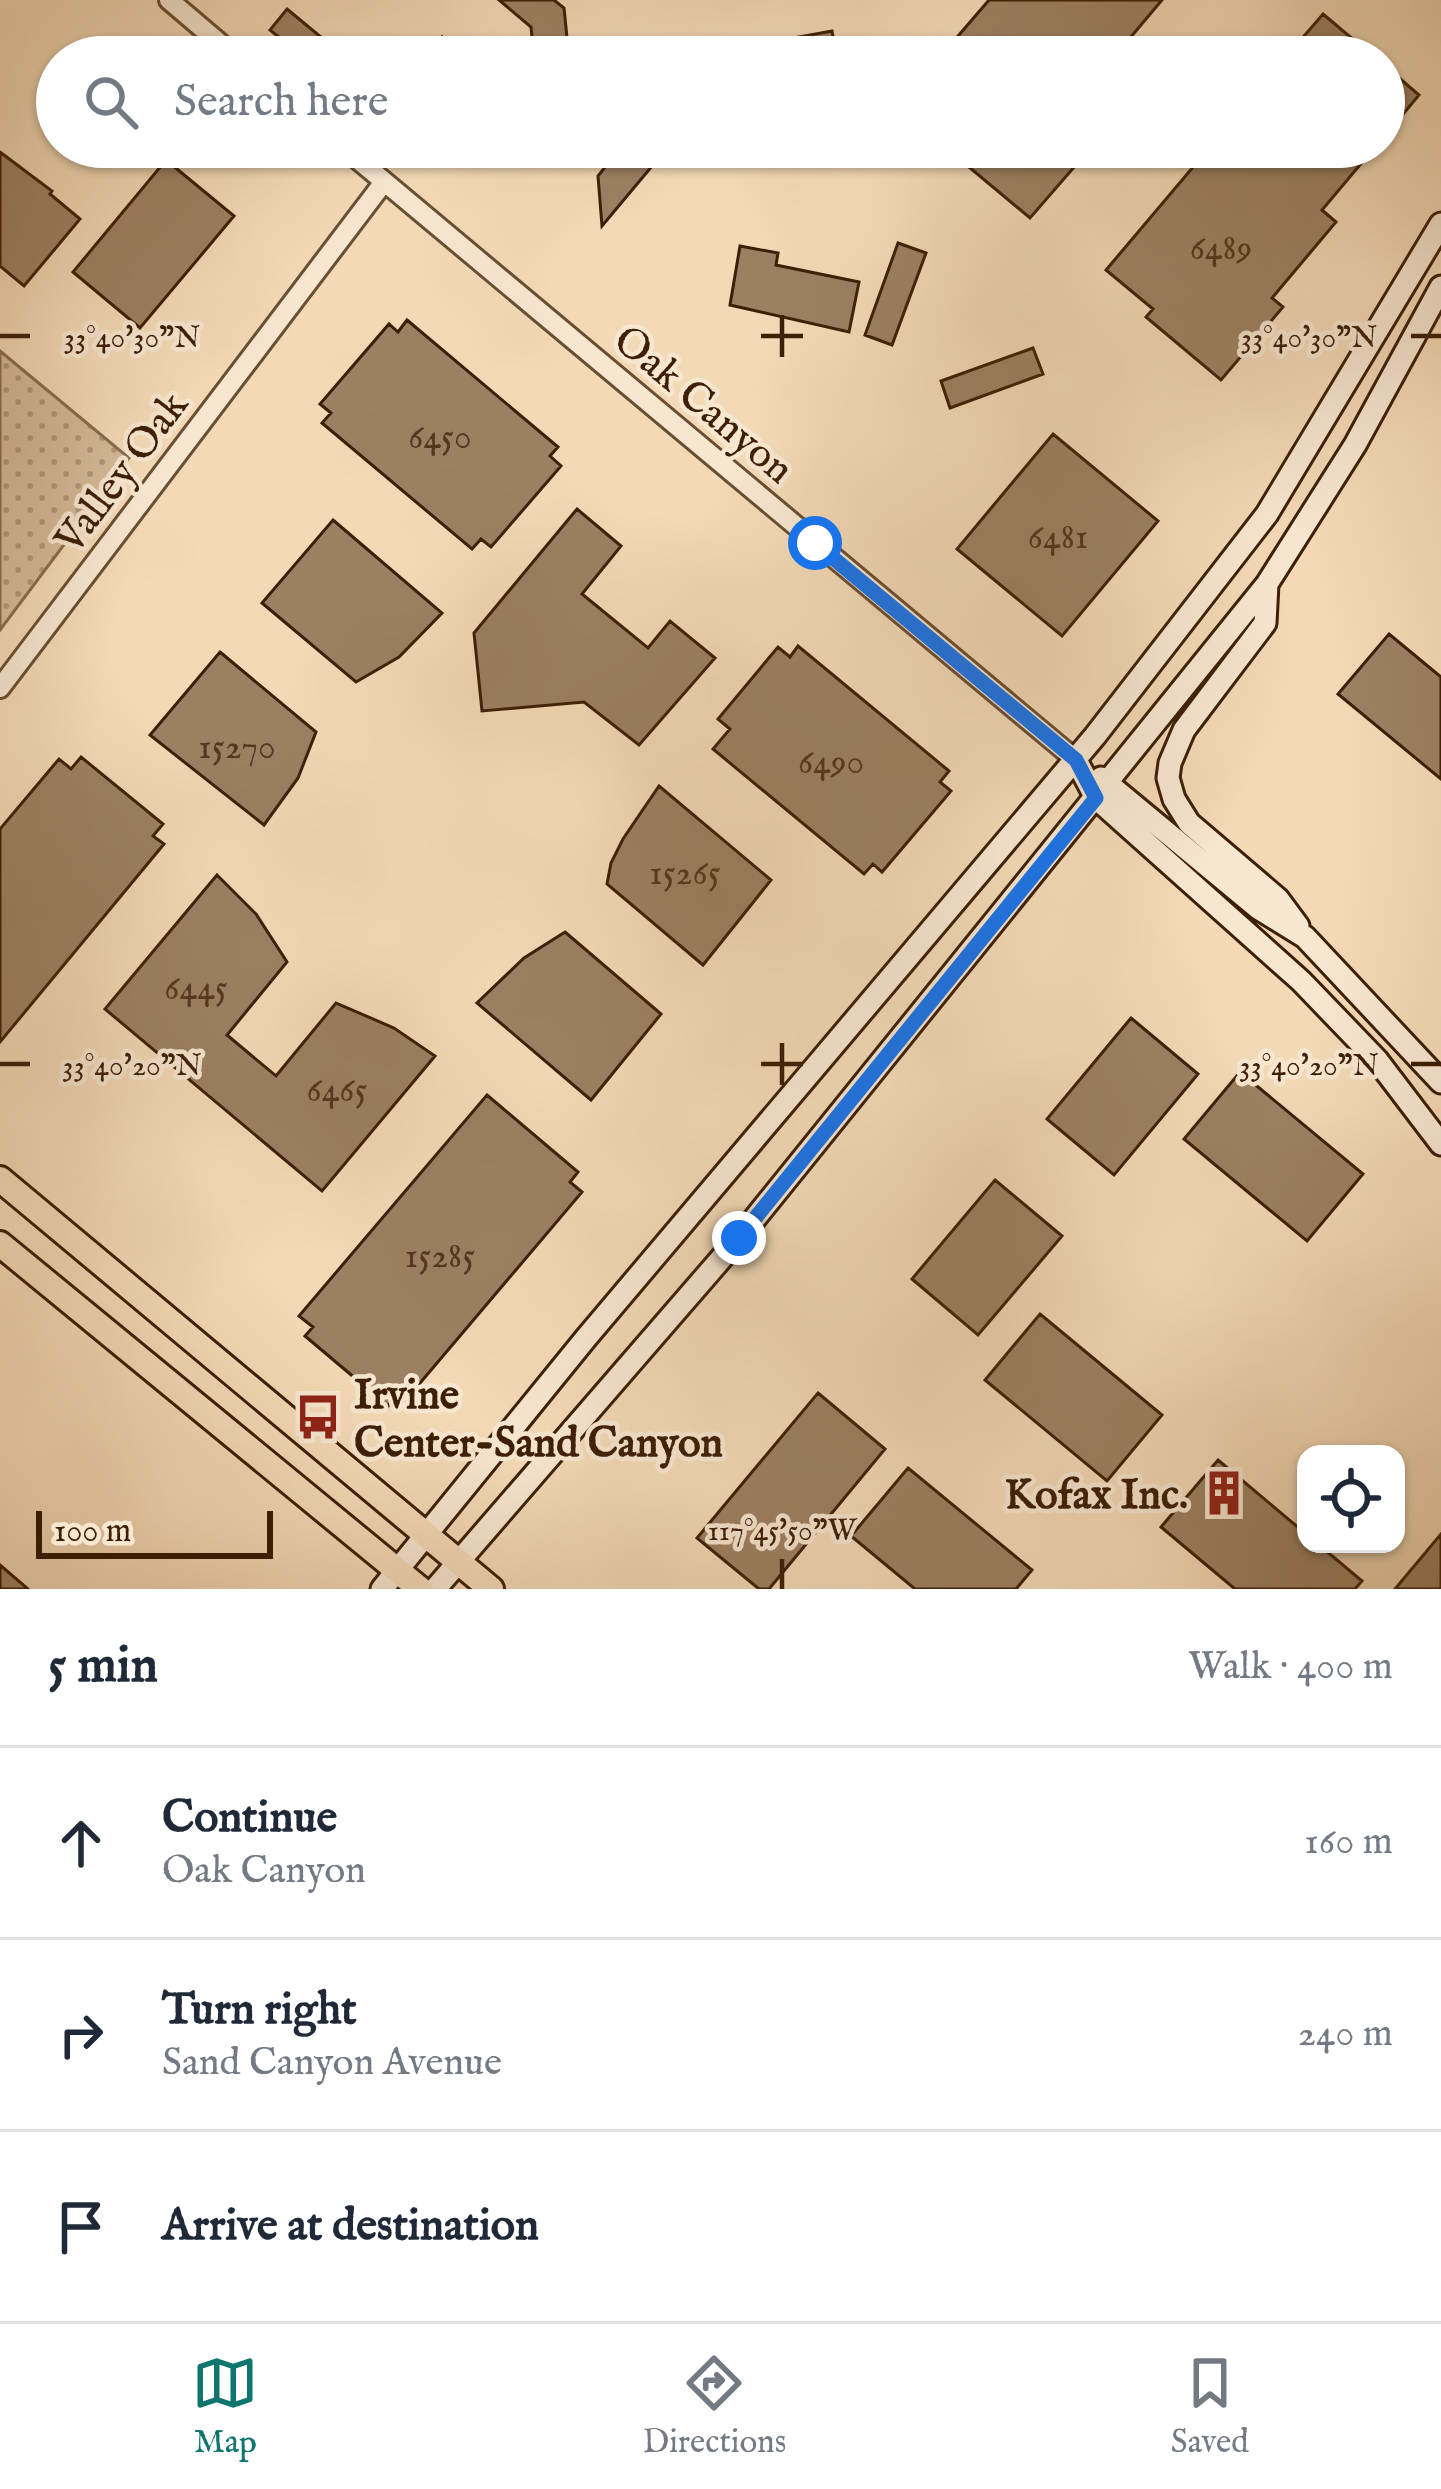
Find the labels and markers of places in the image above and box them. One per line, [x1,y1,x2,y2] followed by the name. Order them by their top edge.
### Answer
[354,1370,723,1471] place label: Irvine Center-Sand Canyon
[293,1392,343,1442] bus stop icon: Irvine Center-Sand Canyon
[1199,1468,1249,1518] building icon: Kofax Inc.
[1005,1470,1188,1523] place label: Kofax Inc.

